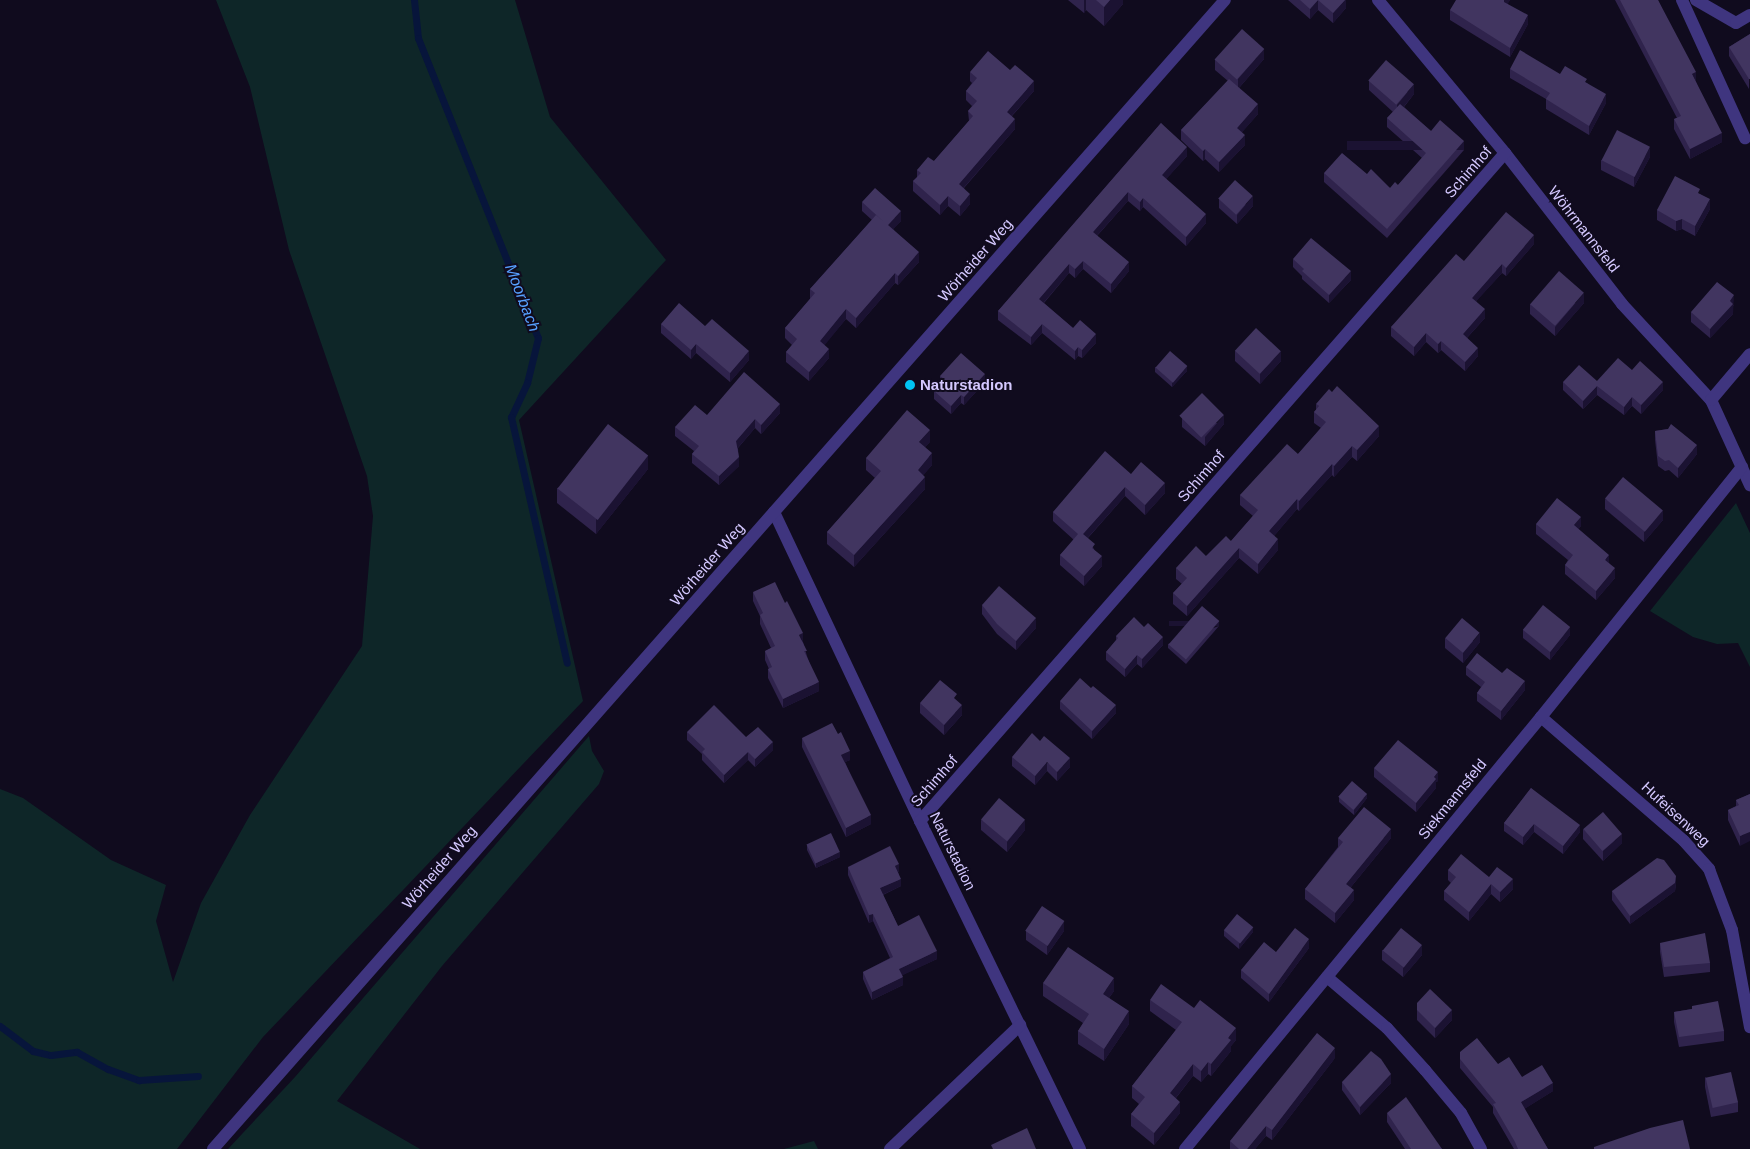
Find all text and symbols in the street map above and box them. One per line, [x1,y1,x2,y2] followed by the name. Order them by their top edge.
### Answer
[1441,143,1495,201] street label: Schimhof
[1545,182,1623,276] street label: Wöhrmannsfeld
[934,215,1016,305] street label: Wörheider Weg
[500,261,544,335] water label: Moorbach
[920,376,1013,394] place label: Naturstadion
[904,379,916,391] marker: Naturstadion
[1174,447,1228,505] street label: Schimhof
[666,519,748,609] street label: Wörheider Weg
[907,752,961,810] street label: Schimhof
[1414,755,1490,843] street label: Siekmannsfeld
[1638,778,1714,850] street label: Hufeisenweg
[926,809,980,893] street label: Naturstadion
[398,822,480,912] street label: Wörheider Weg

